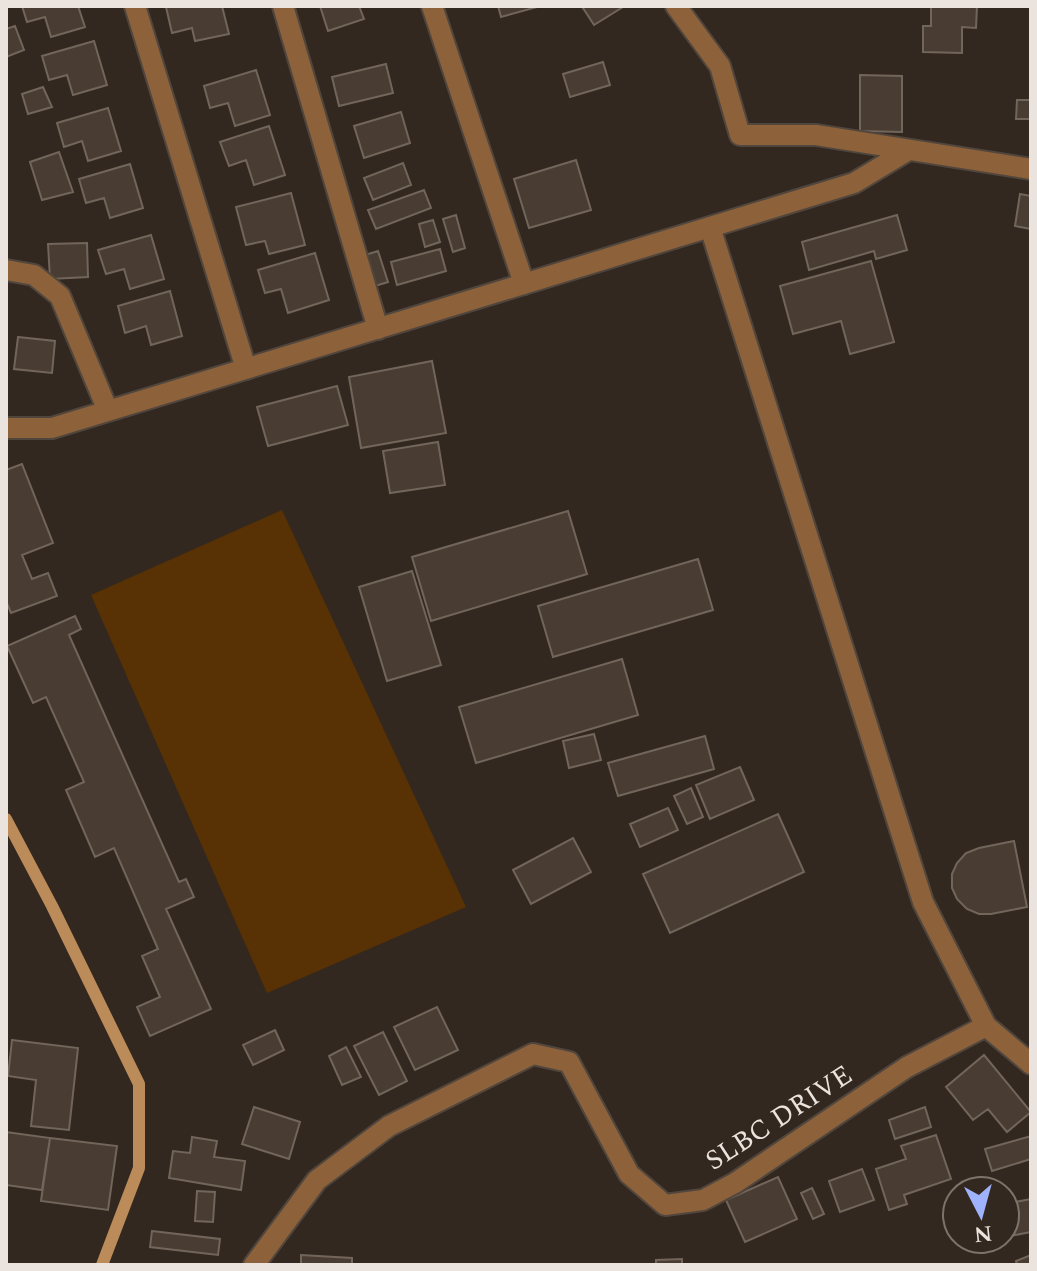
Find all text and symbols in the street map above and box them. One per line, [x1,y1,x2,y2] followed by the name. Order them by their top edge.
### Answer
[697,1054,861,1182] street label: SLBC DRIVE
[941,1175,1021,1255] north arrow
[972,1216,994,1251] text: N

